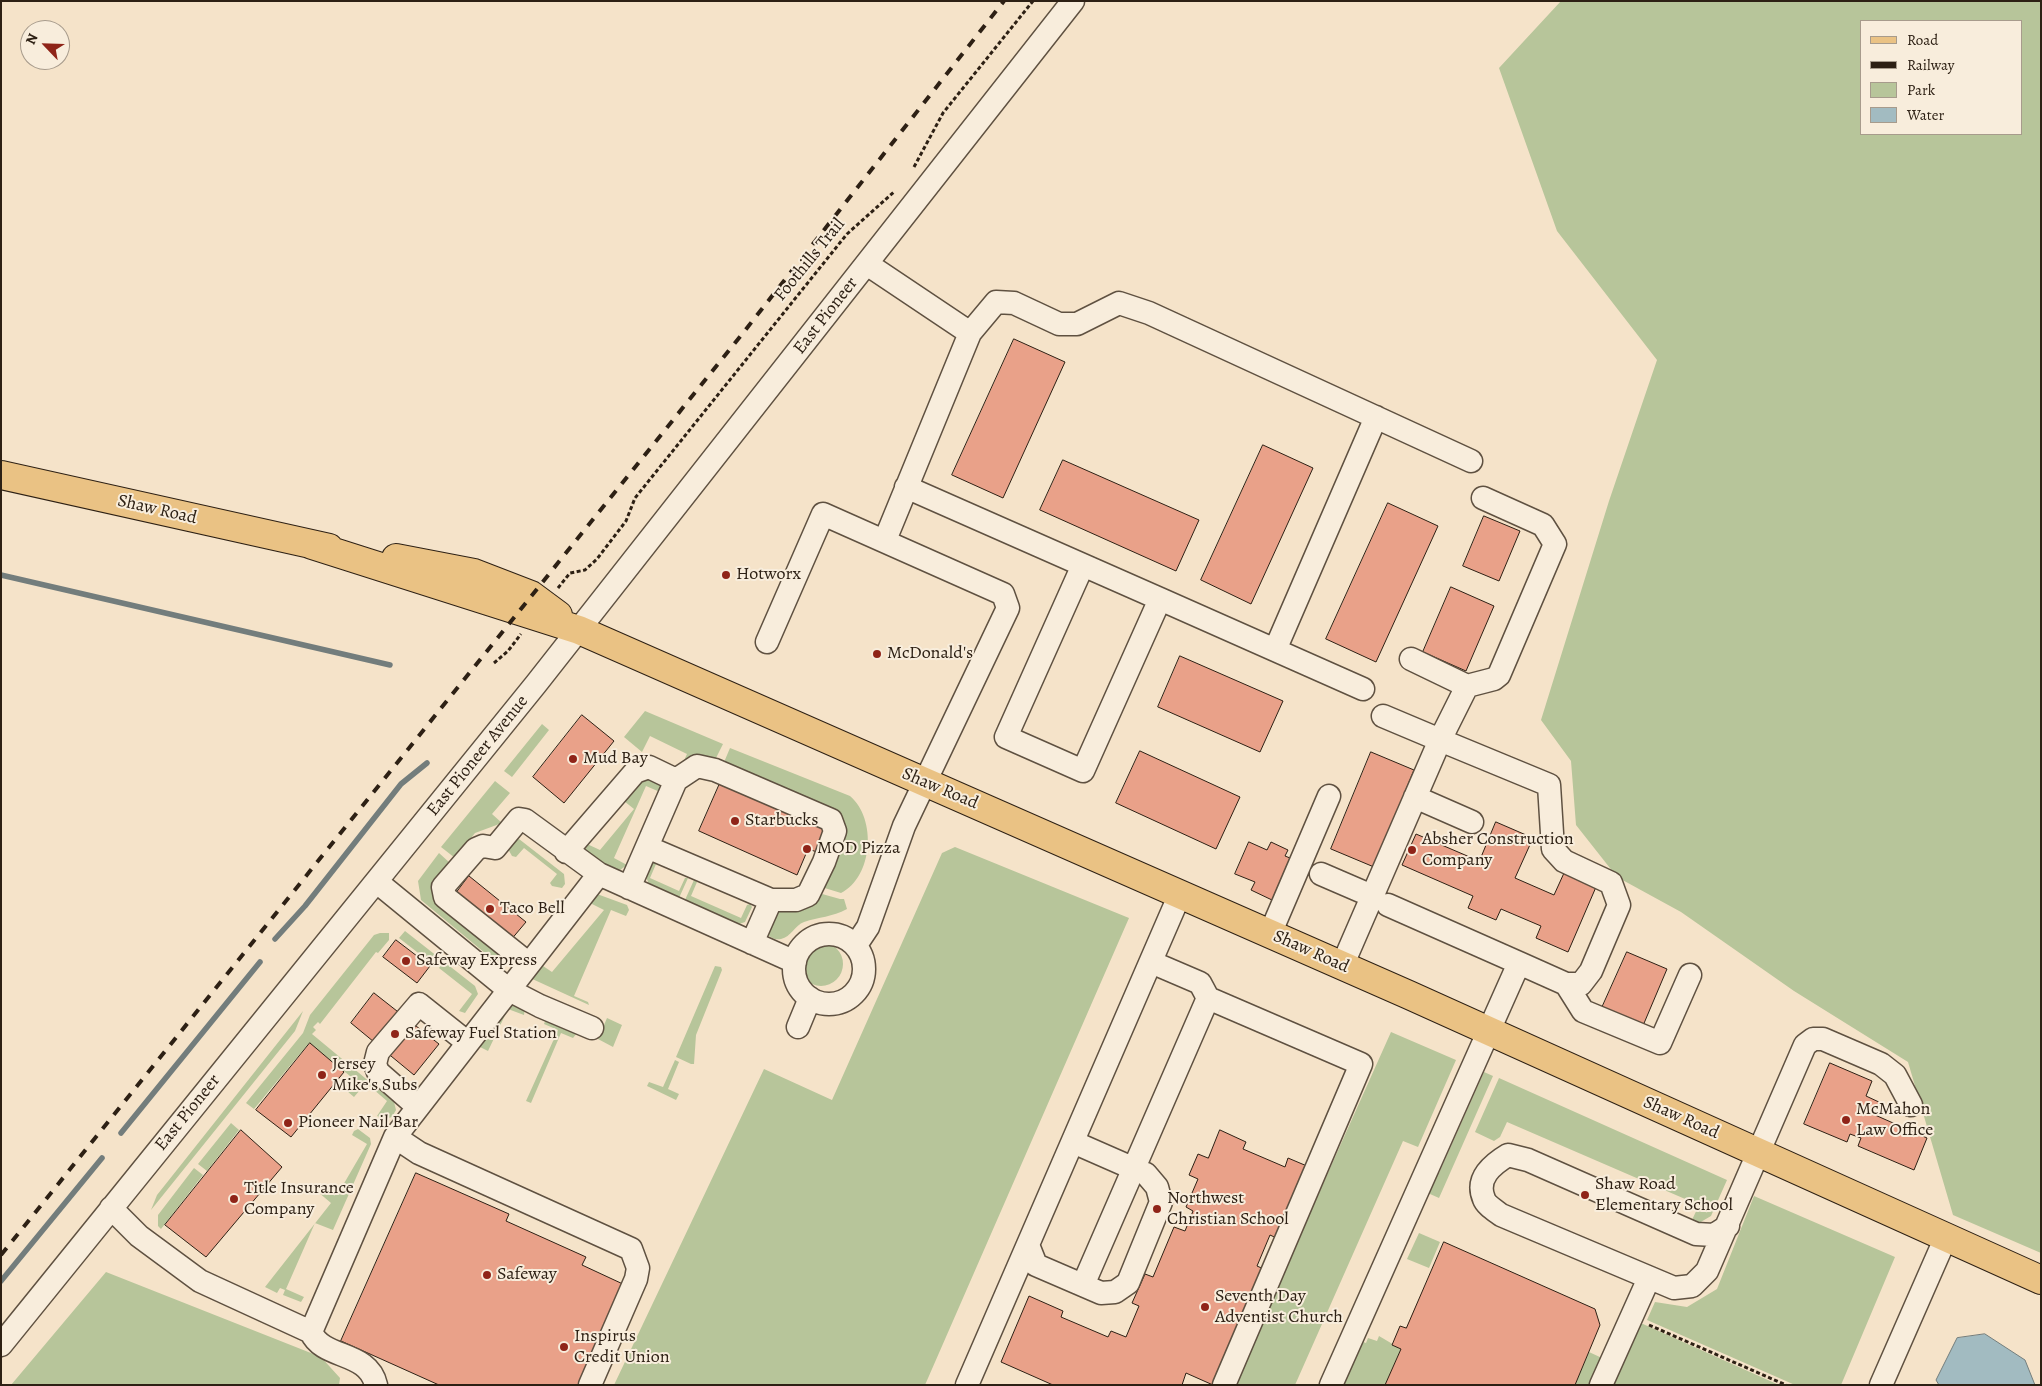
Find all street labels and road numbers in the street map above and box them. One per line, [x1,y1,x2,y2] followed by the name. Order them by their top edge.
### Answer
[770,214,850,306] street label: Foothills Trail
[789,273,863,359] street label: East Pioneer
[115,490,199,530] street label: Shaw Road
[423,691,533,821] street label: East Pioneer Avenue
[899,763,981,815] street label: Shaw Road
[1270,926,1352,978] street label: Shaw Road
[151,1070,225,1156] street label: East Pioneer
[1640,1092,1722,1144] street label: Shaw Road

